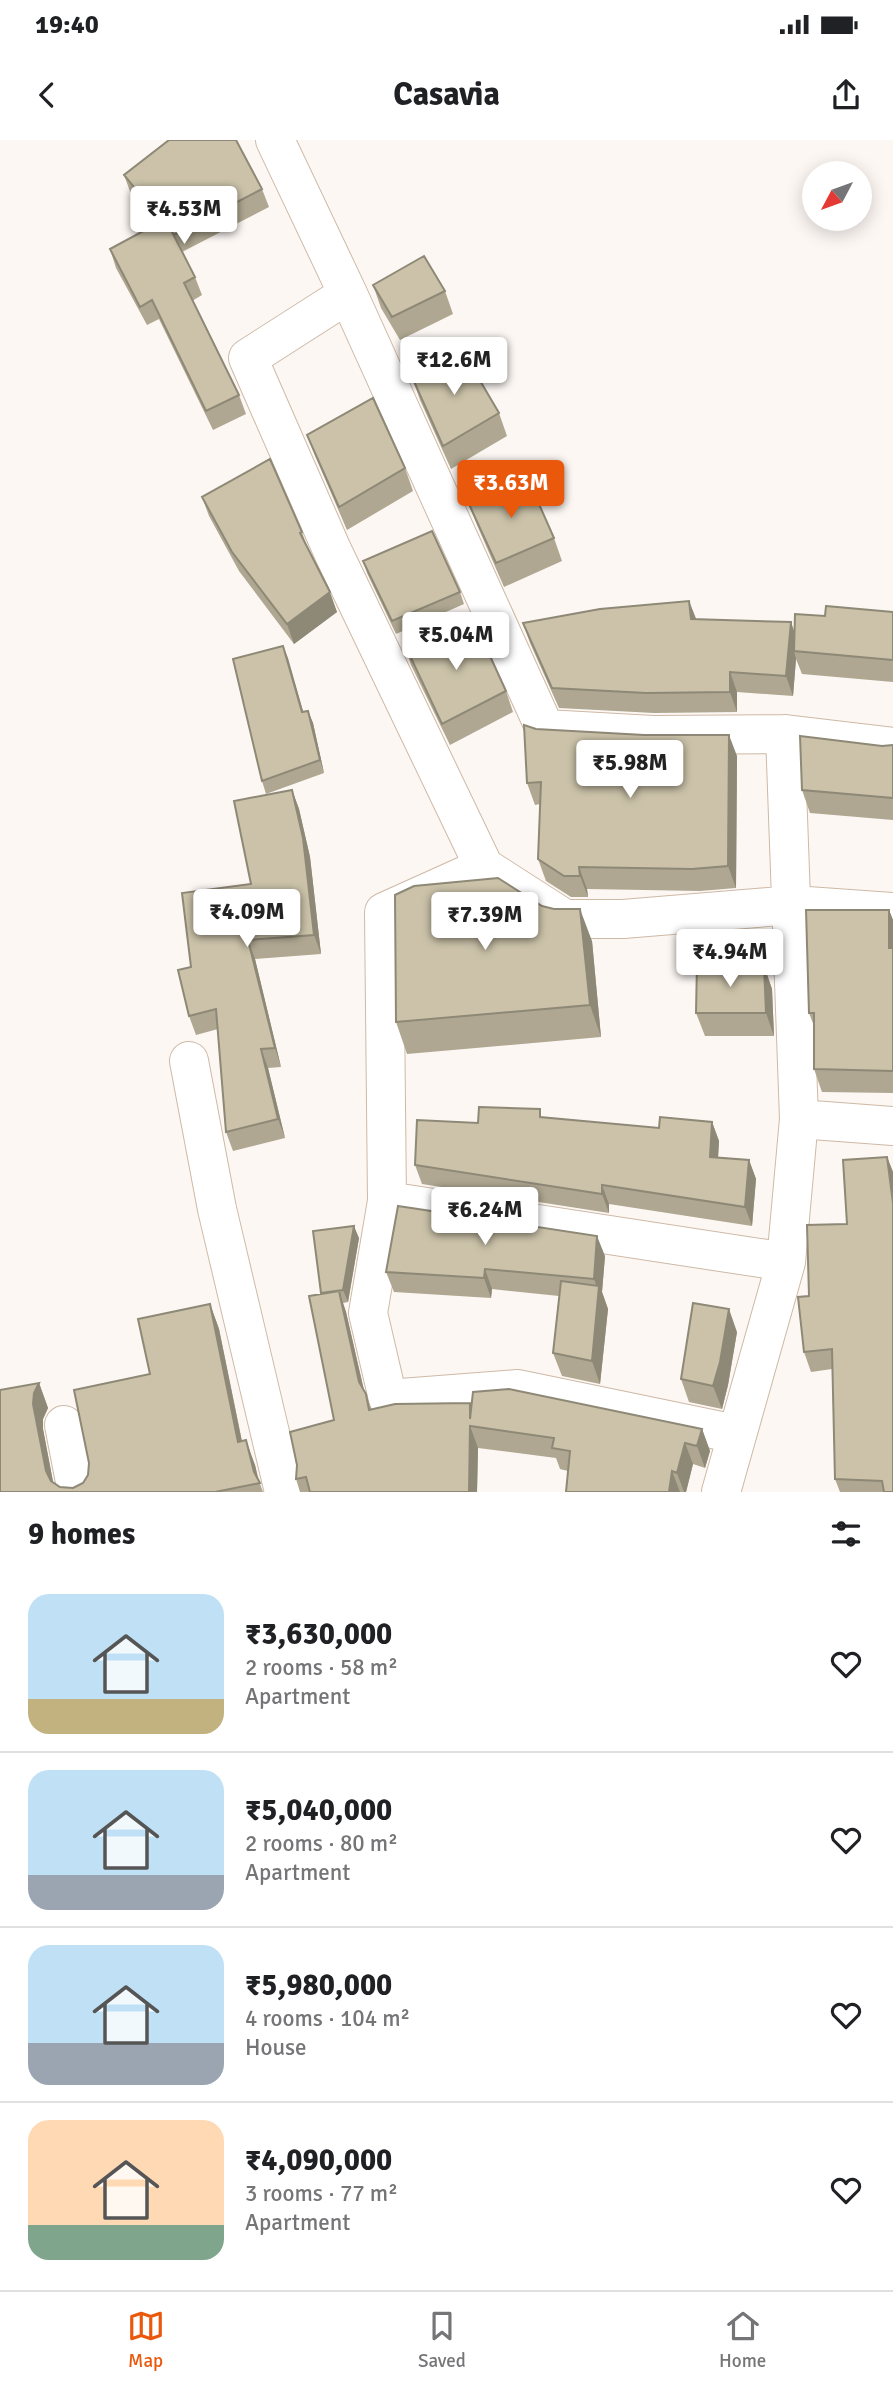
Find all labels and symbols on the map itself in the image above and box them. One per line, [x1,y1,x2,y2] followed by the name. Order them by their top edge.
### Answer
[802,161,872,231] north arrow
[127,186,241,246] pin: ₹4.53M
[397,338,511,397] pin: ₹12.6M
[454,460,568,520] pin: ₹3.63M
[399,612,513,672] pin: ₹5.04M
[573,740,687,800] pin: ₹5.98M
[190,890,304,949] pin: ₹4.09M
[428,892,542,952] pin: ₹7.39M
[673,930,787,989] pin: ₹4.94M
[428,1188,542,1247] pin: ₹6.24M

